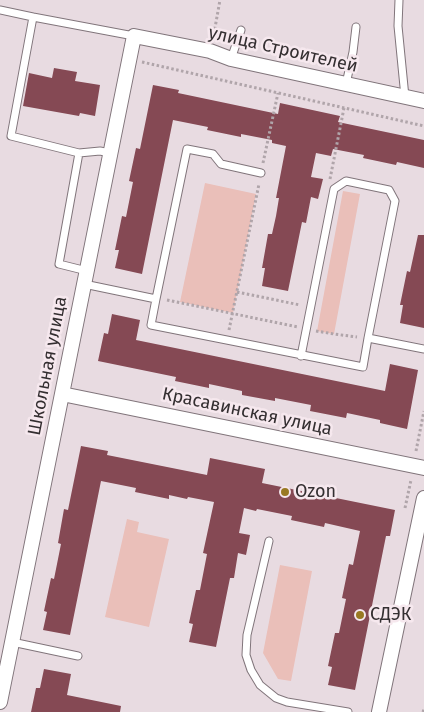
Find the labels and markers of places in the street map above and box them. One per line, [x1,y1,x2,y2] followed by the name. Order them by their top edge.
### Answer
[295,481,336,503] place label: Ozon
[279,486,291,498] marker: Ozon
[370,604,411,626] place label: СДЭК
[354,609,366,621] marker: СДЭК

